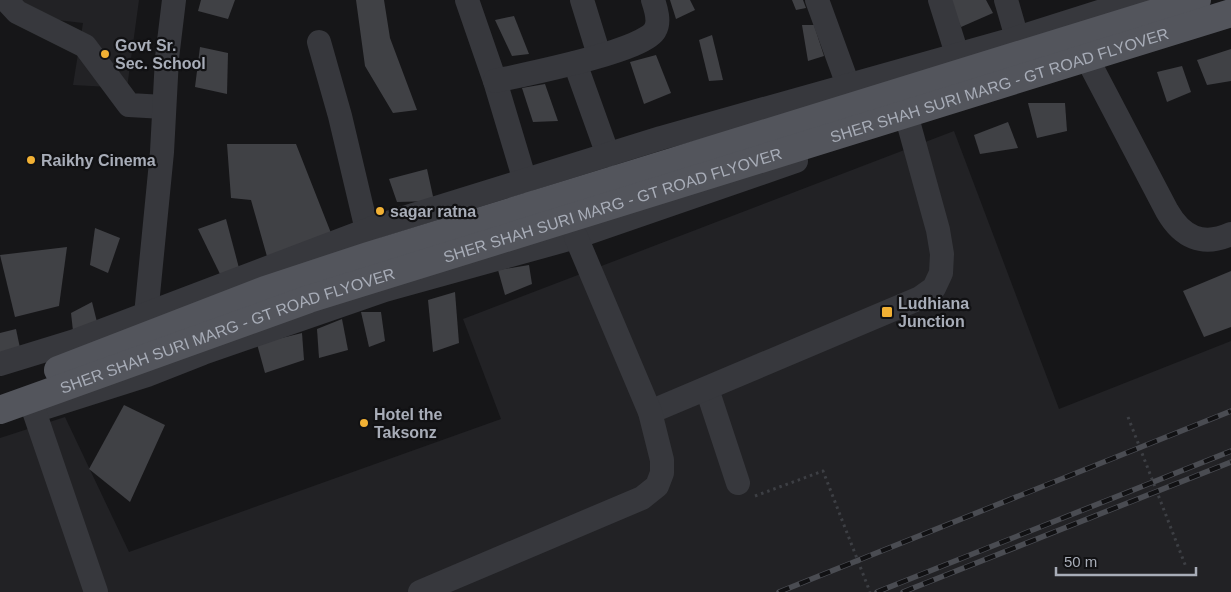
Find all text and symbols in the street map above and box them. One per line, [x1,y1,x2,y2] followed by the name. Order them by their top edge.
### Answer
[828,25,1171,146] street label: SHER SHAH SURI MARG - GT ROAD FLYOVER
[115,37,206,72] place label: Govt Sr. Sec. School
[99,48,111,60] marker: Govt Sr. Sec. School
[441,145,784,266] street label: SHER SHAH SURI MARG - GT ROAD FLYOVER
[41,152,156,169] place label: Raikhy Cinema
[25,154,37,166] marker: Raikhy Cinema
[390,203,476,220] place label: sagar ratna
[374,205,386,217] marker: sagar ratna
[58,265,397,397] street label: SHER SHAH SURI MARG - GT ROAD FLYOVER
[898,295,969,330] place label: Ludhiana Junction
[880,305,894,319] marker: Ludhiana Junction
[374,406,443,441] place label: Hotel the Taksonz
[358,417,370,429] marker: Hotel the Taksonz
[1056,544,1196,576] scale bar
[1064,553,1097,570] text: 50 m

